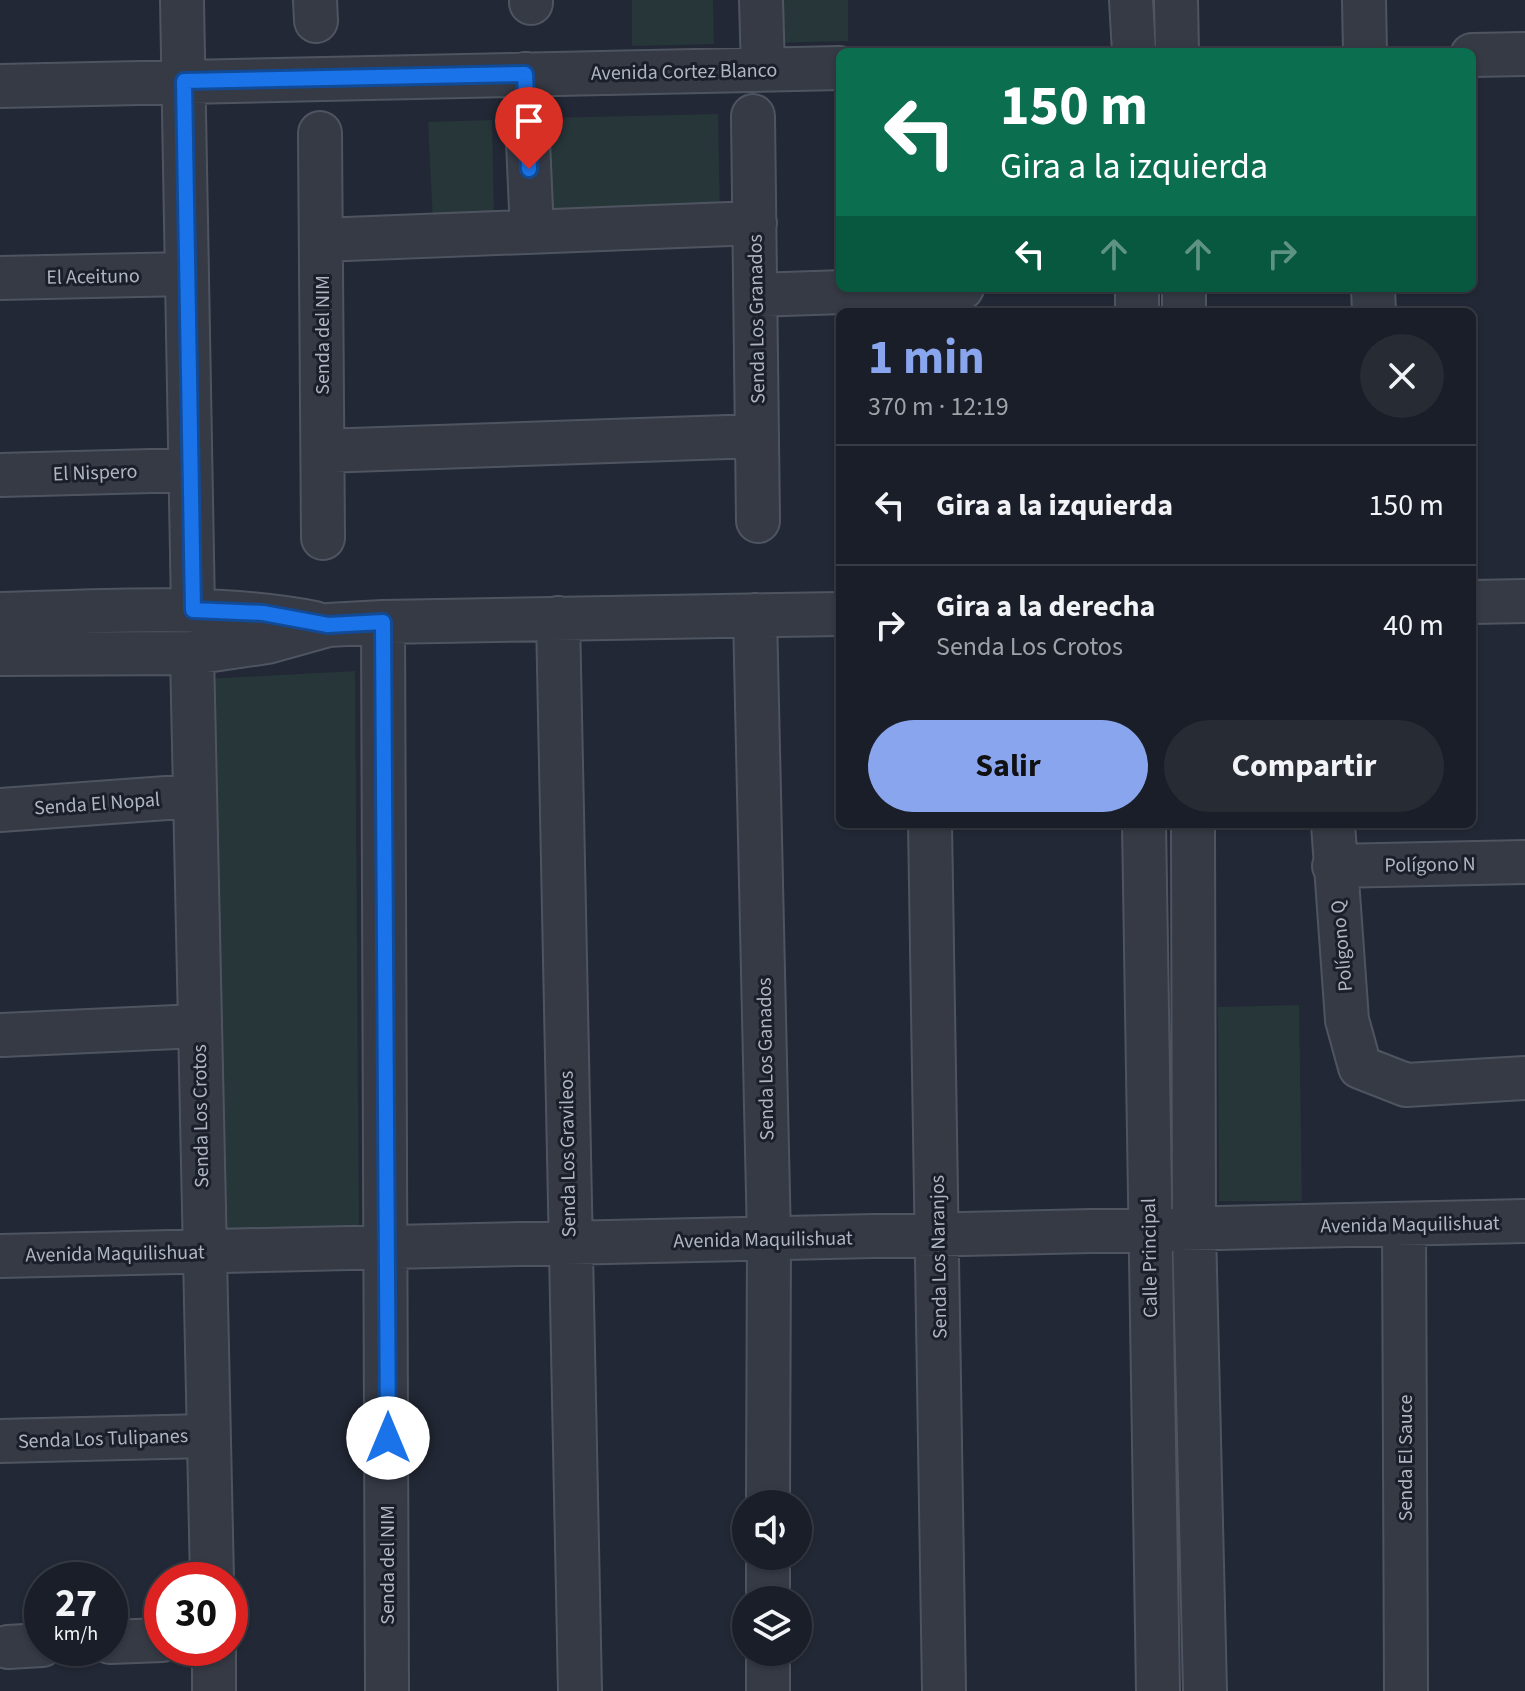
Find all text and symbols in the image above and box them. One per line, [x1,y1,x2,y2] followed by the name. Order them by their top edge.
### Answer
[591,56,777,88] street label: Avenida Cortez Blanco
[1000,67,1148,146] text: 150 m
[868,80,972,184] icon: left
[495,87,563,169] pin
[507,99,551,143] icon: arrive
[1000,141,1268,192] text: Gira a la izquierda
[1008,232,1052,276] icon: left
[1092,232,1136,276] icon: ahead
[1176,232,1220,276] icon: ahead
[1260,232,1304,276] icon: right
[742,234,772,404] street label: Senda Los Granados
[46,262,140,292] street label: El Aceituno
[309,275,337,395] street label: Senda del NIM
[868,324,985,392] text: 1 min
[1360,334,1444,418] button: close
[868,388,1009,425] text: 370 m · 12:19
[52,458,138,488] street label: El Nispero
[868,483,912,527] icon: left
[936,484,1173,527] text: Gira a la izquierda
[1368,484,1444,527] text: 150 m
[936,585,1155,628] text: Gira a la derecha
[868,603,912,647] icon: right
[1383,604,1444,647] text: 40 m
[936,628,1123,665] text: Senda Los Crotos
[868,720,1148,812] button: Salir
[1164,720,1444,812] button: Compartir
[33,786,161,822] street label: Senda El Nopal
[1384,850,1476,880] street label: Polígono N
[1324,899,1360,993] street label: Polígono Q
[751,977,781,1141] street label: Senda Los Ganados
[186,1044,216,1188] street label: Senda Los Crotos
[553,1070,583,1238] street label: Senda Los Gravileos
[924,1175,954,1339] street label: Senda Los Naranjos
[1135,1198,1165,1318] street label: Calle Principal
[1320,1209,1500,1241] street label: Avenida Maquilishuat
[673,1224,853,1256] street label: Avenida Maquilishuat
[25,1238,205,1270] street label: Avenida Maquilishuat
[1392,1395,1420,1521] street label: Senda El Sauce
[346,1396,430,1480] position arrow
[17,1422,189,1456] street label: Senda Los Tulipanes
[732,1490,812,1666] map controls
[732,1490,812,1570] button: sound
[374,1505,402,1625] street label: Senda del NIM
[144,1562,248,1666] speed limit sign: 30
[55,1575,97,1632] text: 27
[732,1586,812,1666] button: layers
[54,1620,98,1648] text: km/h

